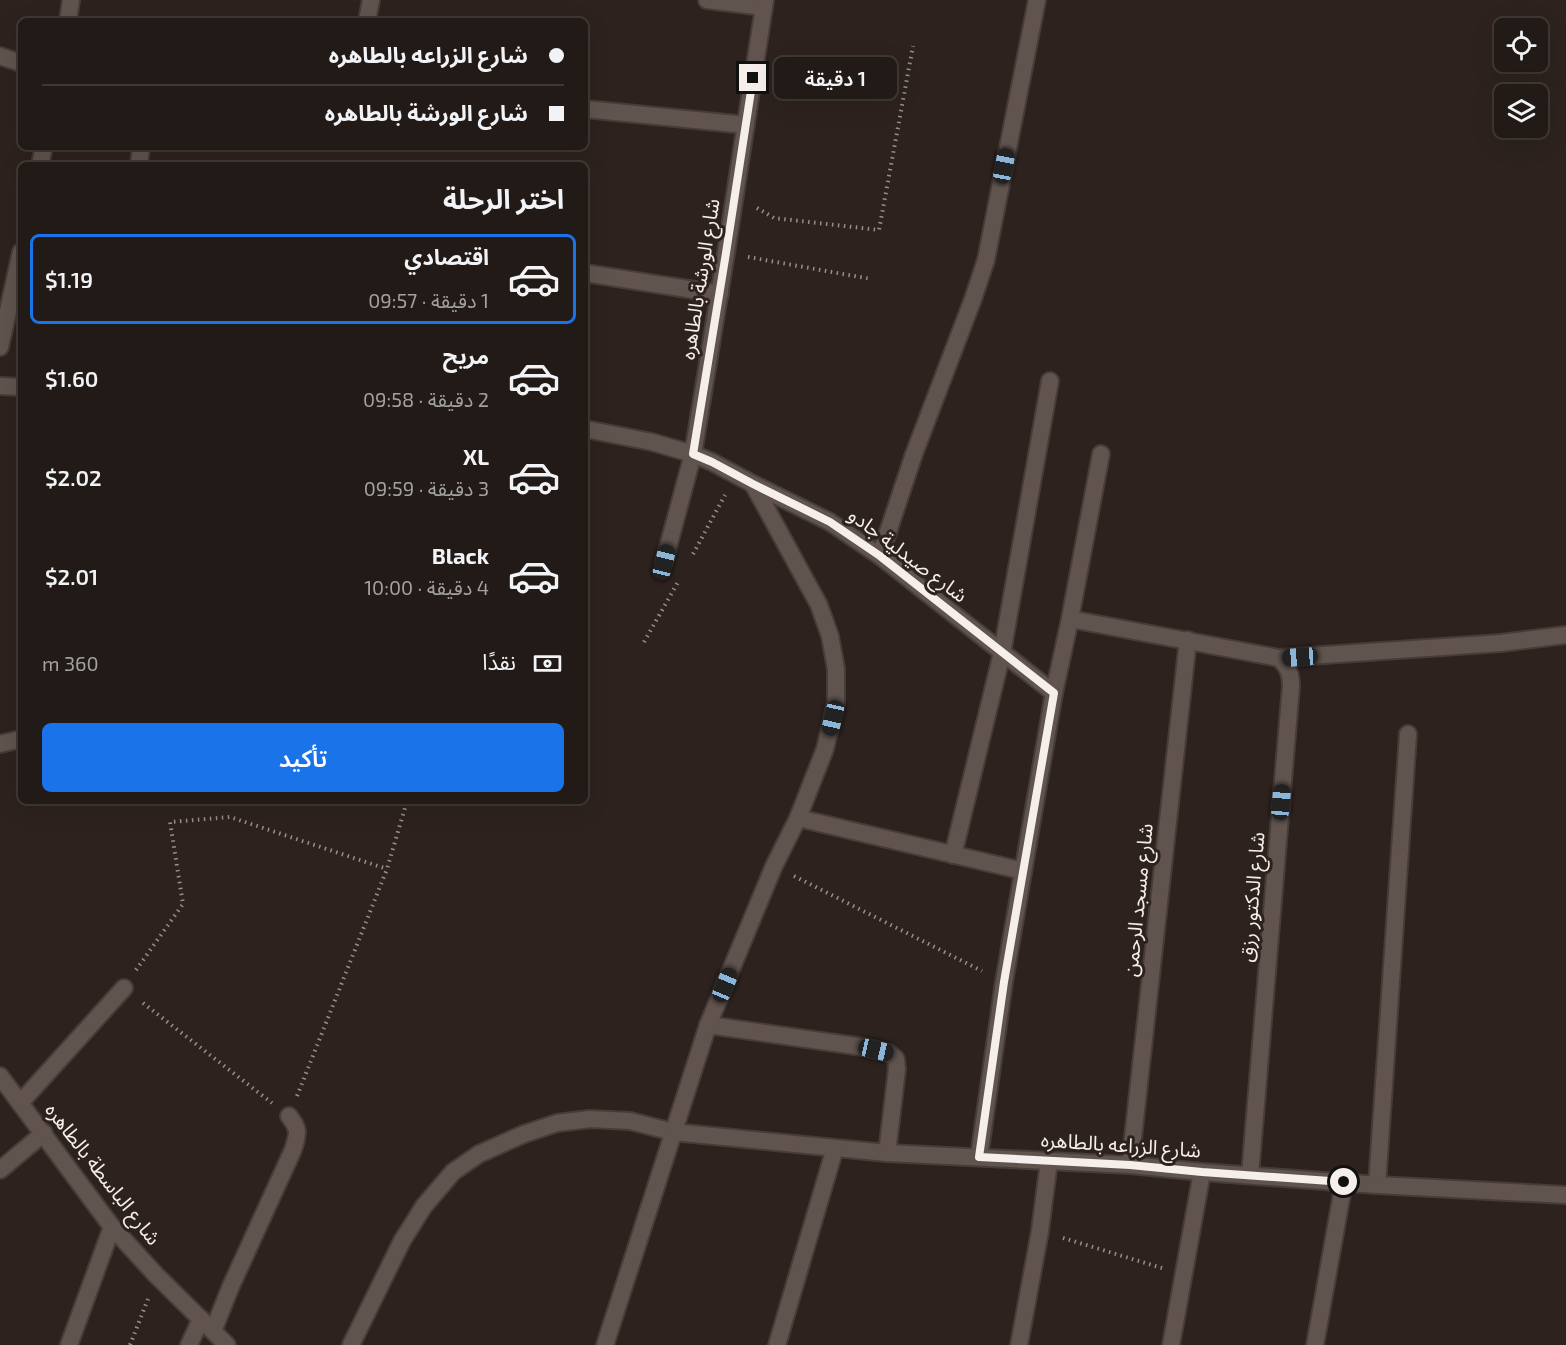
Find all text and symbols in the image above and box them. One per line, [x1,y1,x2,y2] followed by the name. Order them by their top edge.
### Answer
[1494,18,1548,138] map controls
[1494,18,1548,72] button: locate
[329,41,528,67] text: شارع الزراعه بالطاهره
[774,57,897,99] callout: 1 دقيقة
[739,64,766,91] route end
[805,66,866,90] text: 1 دقيقة
[1494,84,1548,138] button: layers
[325,99,528,125] text: شارع الورشة بالطاهره
[992,147,1016,185] car
[443,182,564,214] text: اختر الرحلة
[674,197,728,362] street label: شارع الورشة بالطاهره
[404,243,489,269] text: اقتصادي
[507,252,561,306] icon: car
[45,266,93,292] text: $1.19
[368,288,489,312] text: 1 دقيقة · 09:57
[443,342,489,368] text: مريح
[507,351,561,405] icon: car
[45,365,98,391] text: $1.60
[363,387,489,411] text: 2 دقيقة · 09:58
[463,443,489,469] text: XL
[507,450,561,504] icon: car
[45,464,102,490] text: $2.02
[364,476,489,500] text: 3 دقيقة · 09:59
[842,502,973,610] street label: شارع صيدلية جادو
[432,542,489,568] text: Black
[651,542,677,582] car
[507,549,561,603] icon: car
[45,563,98,589] text: $2.01
[364,575,489,599] text: 4 دقيقة · 10:00
[531,647,564,680] icon: cash
[1281,647,1319,667] car
[482,648,516,674] text: نقدًا
[42,651,99,675] text: 360 m
[820,698,846,738] car
[42,723,564,792] button: تأكيد
[1270,783,1292,821] car
[1117,822,1161,978] street label: شارع مسجد الرحمن
[1233,831,1273,963] street label: شارع الدكتور رزق
[710,965,740,1005] car
[856,1037,896,1063] car
[38,1098,167,1252] street label: شارع الباسطة بالطاهره
[1040,1126,1202,1166] street label: شارع الزراعه بالطاهره
[1330,1168,1357,1195] route start

